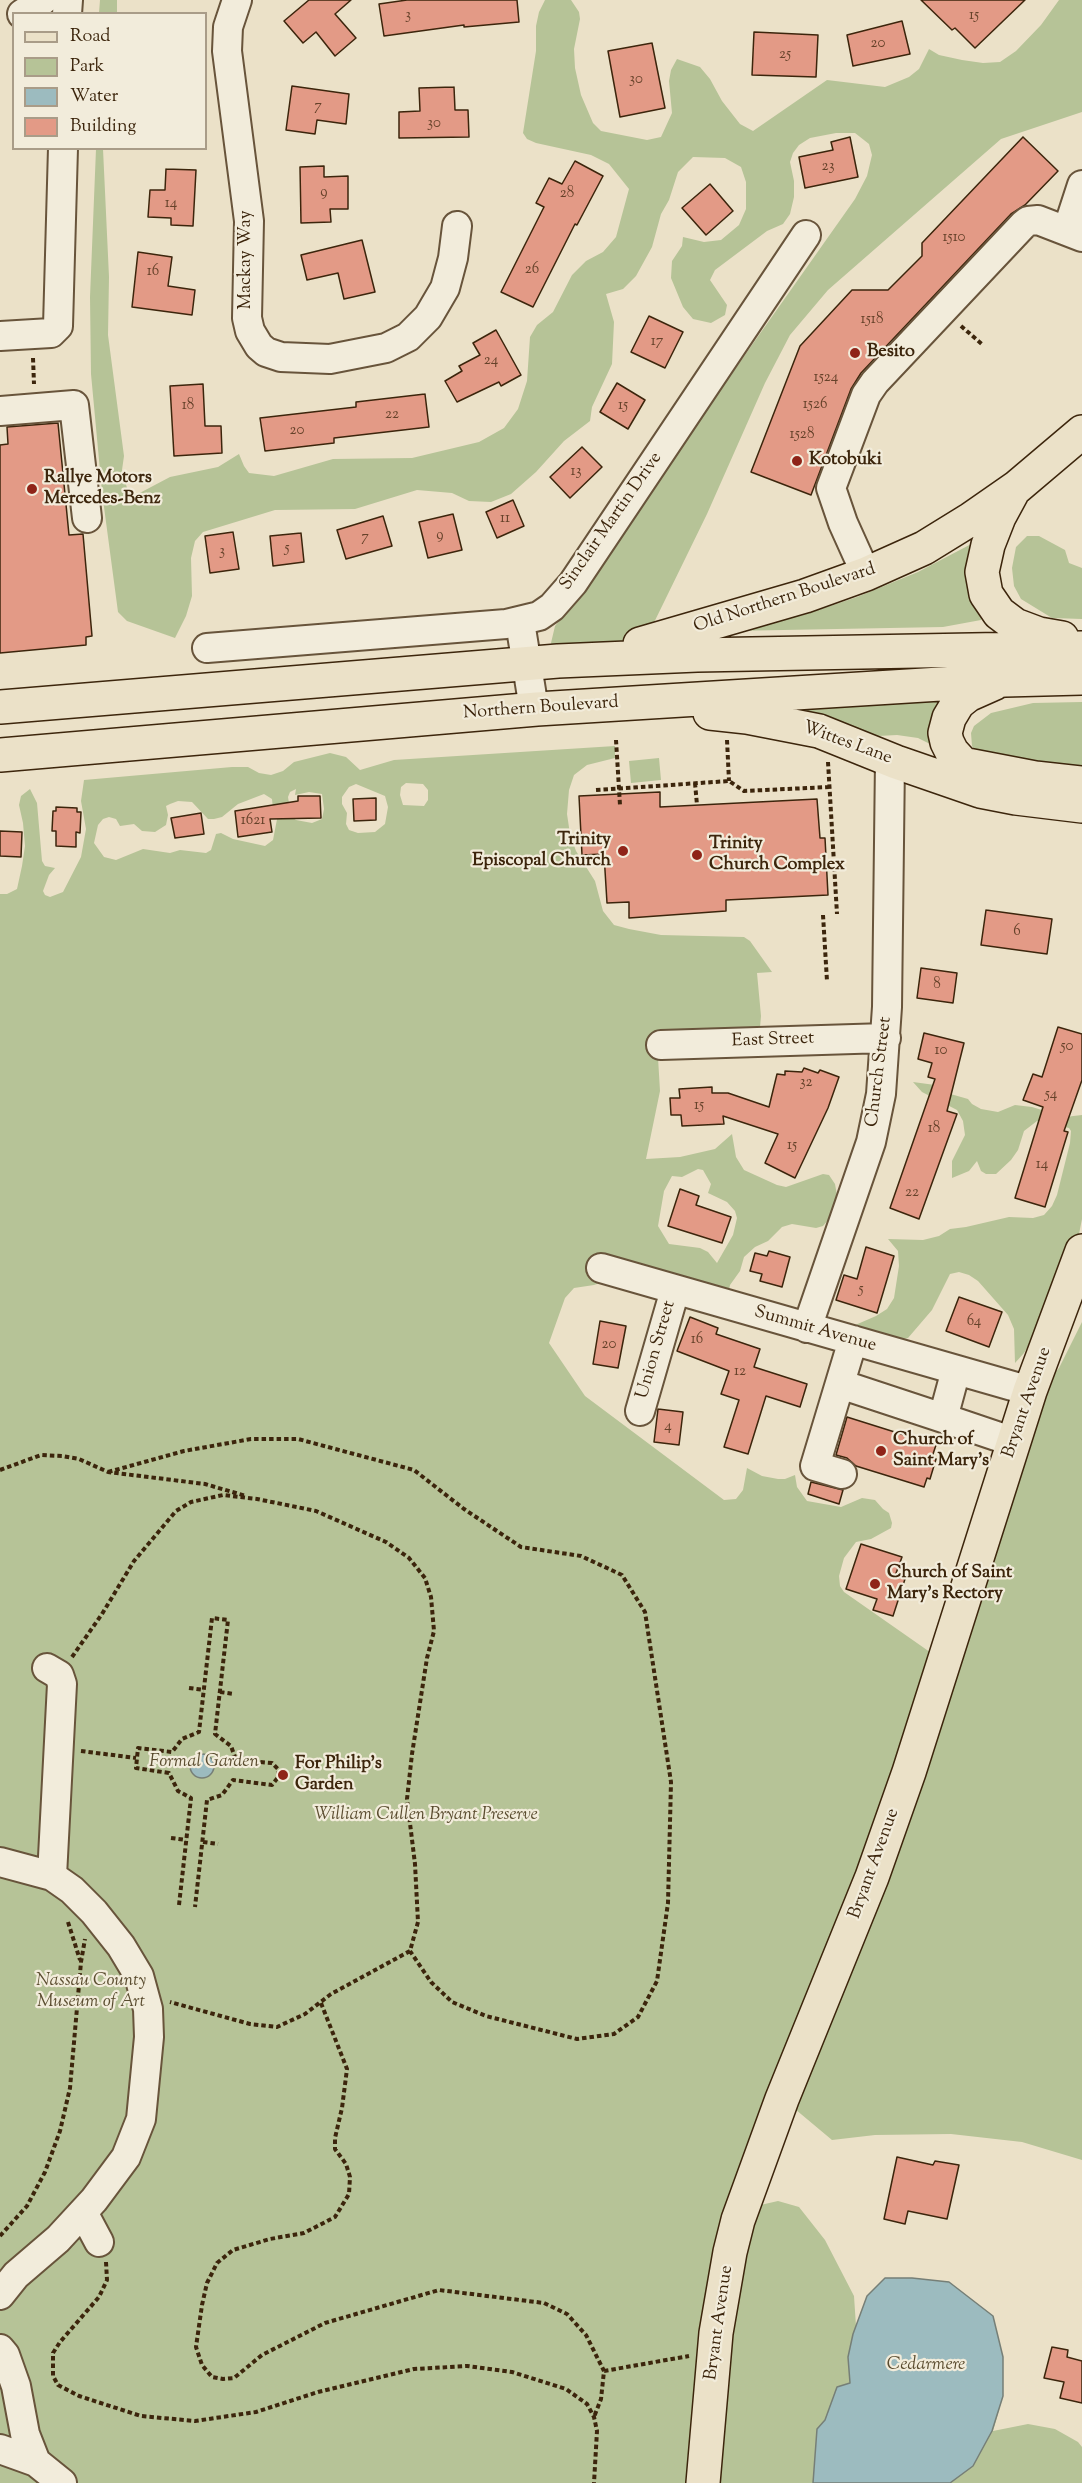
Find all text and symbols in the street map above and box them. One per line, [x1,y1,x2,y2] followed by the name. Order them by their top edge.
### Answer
[405,7,411,25] house number: 3
[969,7,979,25] house number: 15
[12,12,207,150] legend
[70,24,110,50] text: Road
[871,35,885,53] house number: 20
[779,46,791,64] house number: 25
[70,54,104,80] text: Park
[629,71,643,89] house number: 30
[70,84,118,110] text: Water
[314,98,322,116] house number: 7
[70,114,136,140] text: Building
[427,115,441,133] house number: 30
[821,158,835,176] house number: 23
[320,184,328,202] house number: 9
[560,185,574,203] house number: 28
[165,195,177,213] house number: 14
[236,210,258,310] street label: Mackay Way
[942,229,966,247] house number: 1510
[525,261,539,279] house number: 26
[147,263,159,281] house number: 16
[861,311,883,329] house number: 1518
[651,333,663,351] house number: 17
[867,342,915,364] place label: Besito
[848,346,862,360] marker: Besito
[484,352,498,370] house number: 24
[814,369,838,387] house number: 1524
[803,396,827,414] house number: 1526
[182,397,194,415] house number: 18
[618,397,628,415] house number: 15
[385,406,399,424] house number: 22
[290,422,304,440] house number: 20
[790,426,814,444] house number: 1528
[556,449,668,595] street label: Sinclair Martin Drive
[809,450,882,472] place label: Kotobuki
[790,454,804,468] marker: Kotobuki
[570,463,582,481] house number: 13
[44,468,161,510] place label: Rallye Motors Mercedes-Benz
[25,482,39,496] marker: Rallye Motors Mercedes-Benz
[500,510,510,528] house number: 11
[436,527,444,545] house number: 9
[361,529,369,547] house number: 7
[284,540,290,558] house number: 5
[219,543,225,561] house number: 3
[691,559,879,639] street label: Old Northern Boulevard
[463,693,619,725] street label: Northern Boulevard
[799,718,895,770] street label: Wittes Lane
[241,812,265,830] house number: 1621
[472,830,611,872] place label: Trinity Episcopal Church
[709,834,845,876] place label: Trinity Church Complex
[616,844,630,858] marker: Trinity Episcopal Church
[690,848,704,862] marker: Trinity Church Complex
[1013,923,1021,941] house number: 6
[933,976,941,994] house number: 8
[863,1016,897,1128] street label: Church Street
[731,1029,815,1053] street label: East Street
[1060,1038,1074,1056] house number: 50
[935,1042,947,1060] house number: 10
[799,1074,813,1092] house number: 32
[1045,1086,1057,1104] house number: 54
[694,1097,704,1115] house number: 15
[928,1120,940,1138] house number: 18
[787,1137,797,1155] house number: 15
[1036,1156,1048,1174] house number: 14
[905,1184,919,1202] house number: 22
[858,1281,864,1299] house number: 5
[633,1298,681,1402] street label: Union Street
[751,1302,879,1358] street label: Summit Avenue
[967,1313,981,1331] house number: 64
[691,1331,703,1349] house number: 16
[602,1336,616,1354] house number: 20
[999,1345,1057,1461] street label: Bryant Avenue
[734,1363,746,1381] house number: 12
[664,1418,672,1436] house number: 4
[893,1430,989,1472] place label: Church of Saint Mary's
[874,1444,888,1458] marker: Church of Saint Mary's
[887,1563,1012,1606] place label: Church of Saint Mary's Rectory
[868,1577,882,1591] marker: Church of Saint Mary's Rectory
[149,1752,259,1774] park label: Formal Garden
[295,1754,382,1796] place label: For Philip's Garden
[276,1768,290,1782] marker: For Philip's Garden
[314,1805,538,1827] park label: William Cullen Bryant Preserve
[845,1806,905,1922] street label: Bryant Avenue
[36,1971,146,2014] park label: Nassau County Museum of Art
[701,2264,739,2382] street label: Bryant Avenue
[887,2355,965,2377] park label: Cedarmere

